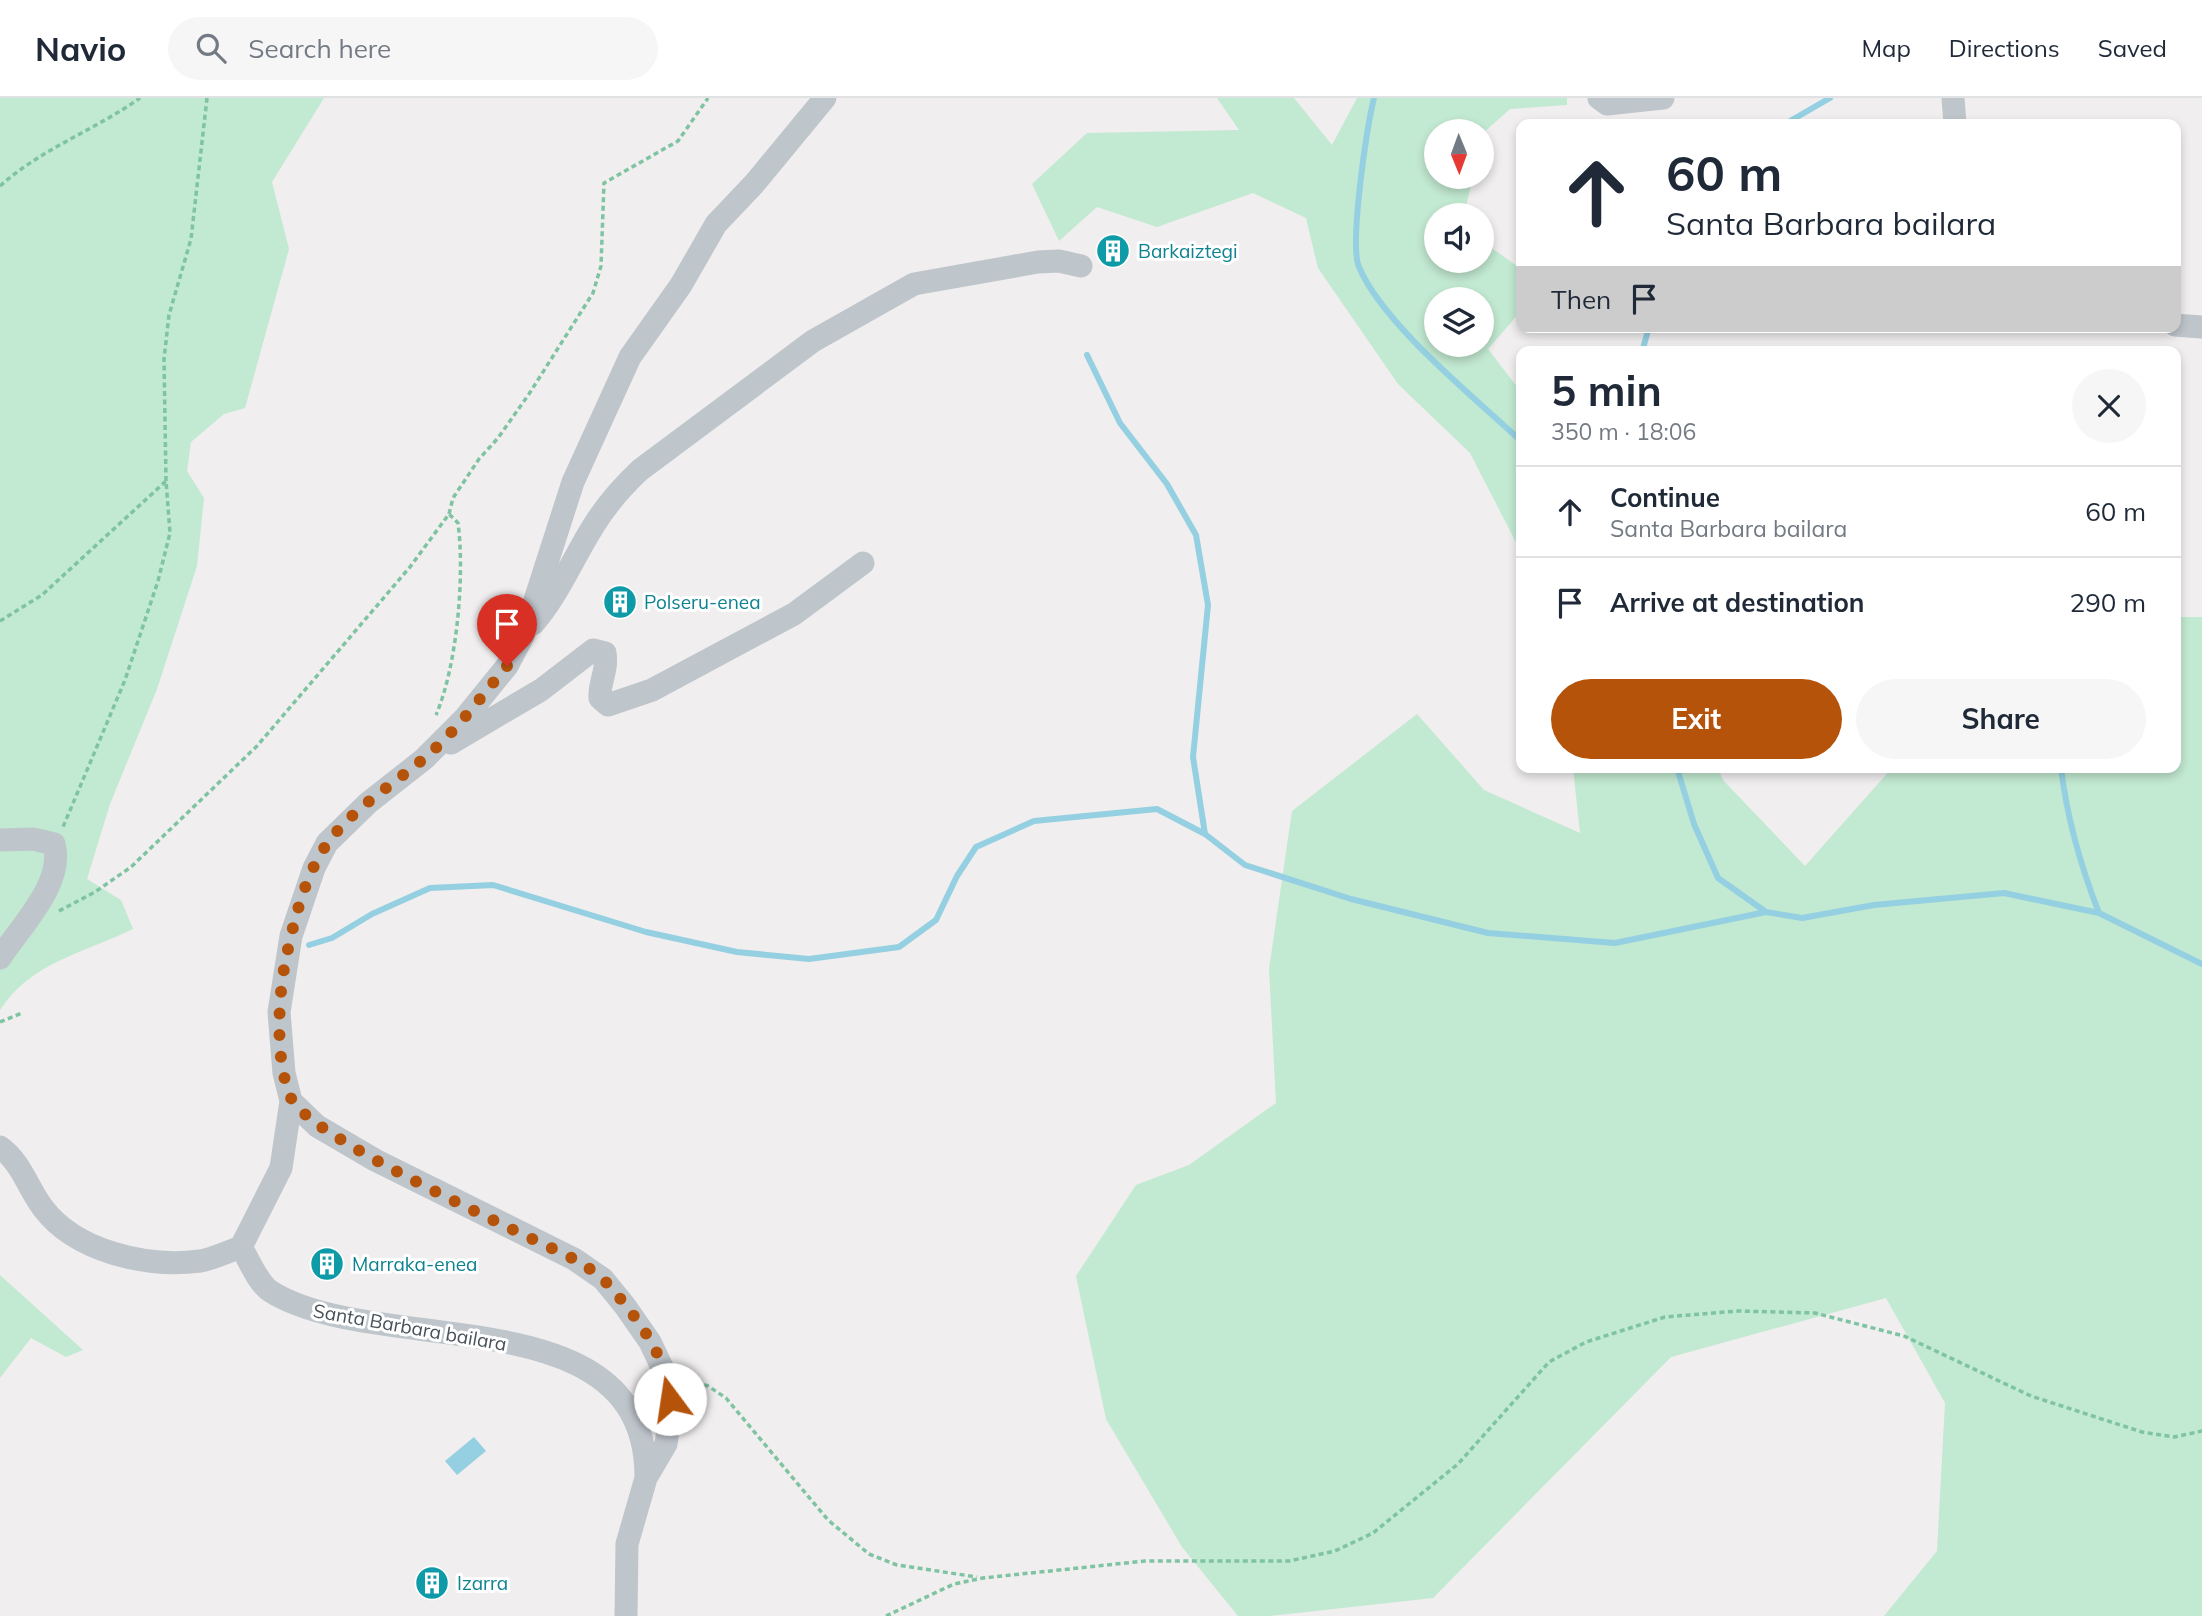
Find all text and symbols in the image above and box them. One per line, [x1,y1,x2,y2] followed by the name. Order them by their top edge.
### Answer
[168,17,658,80] search box
[35,28,126,69] text: Navio
[192,29,230,67] icon: search
[248,32,391,65] text: Search here
[1861,33,1911,63] text: Map
[1949,33,2060,63] text: Directions
[2098,33,2167,63] text: Saved
[1424,119,1494,189] north arrow
[1424,119,1494,357] map controls
[1666,142,1782,203] text: 60 m
[1551,147,1642,238] icon: ahead
[1424,203,1494,273] button: sound
[1666,203,1996,243] text: Santa Barbara bailara
[1094,232,1132,270] building icon: Barkaiztegi
[1138,239,1238,263] place label: Barkaiztegi
[1625,280,1663,318] icon: arrive
[1551,283,1611,316] text: Then
[1424,287,1494,357] button: layers
[1551,364,1662,417] text: 5 min
[2072,369,2146,443] button: close
[1551,417,1696,446] text: 350 m · 18:06
[1610,481,1720,514] text: Continue
[1551,493,1589,531] icon: ahead
[2085,495,2146,528] text: 60 m
[1610,514,1847,543] text: Santa Barbara bailara
[601,583,639,621] building icon: Polseru-enea
[1551,584,1589,622] icon: arrive
[1610,586,1865,619] text: Arrive at destination
[2070,586,2146,619] text: 290 m
[644,590,761,614] place label: Polseru-enea
[477,594,537,666] pin
[488,605,526,643] icon: arrive
[1551,679,1842,759] button: Exit
[1856,679,2146,759] button: Share
[308,1245,346,1283] building icon: Marraka-enea
[352,1252,478,1276] place label: Marraka-enea
[311,1298,509,1356] street label: Santa Barbara bailara
[633,1362,707,1436] position arrow
[413,1564,451,1602] building icon: Izarra
[457,1571,508,1595] place label: Izarra

